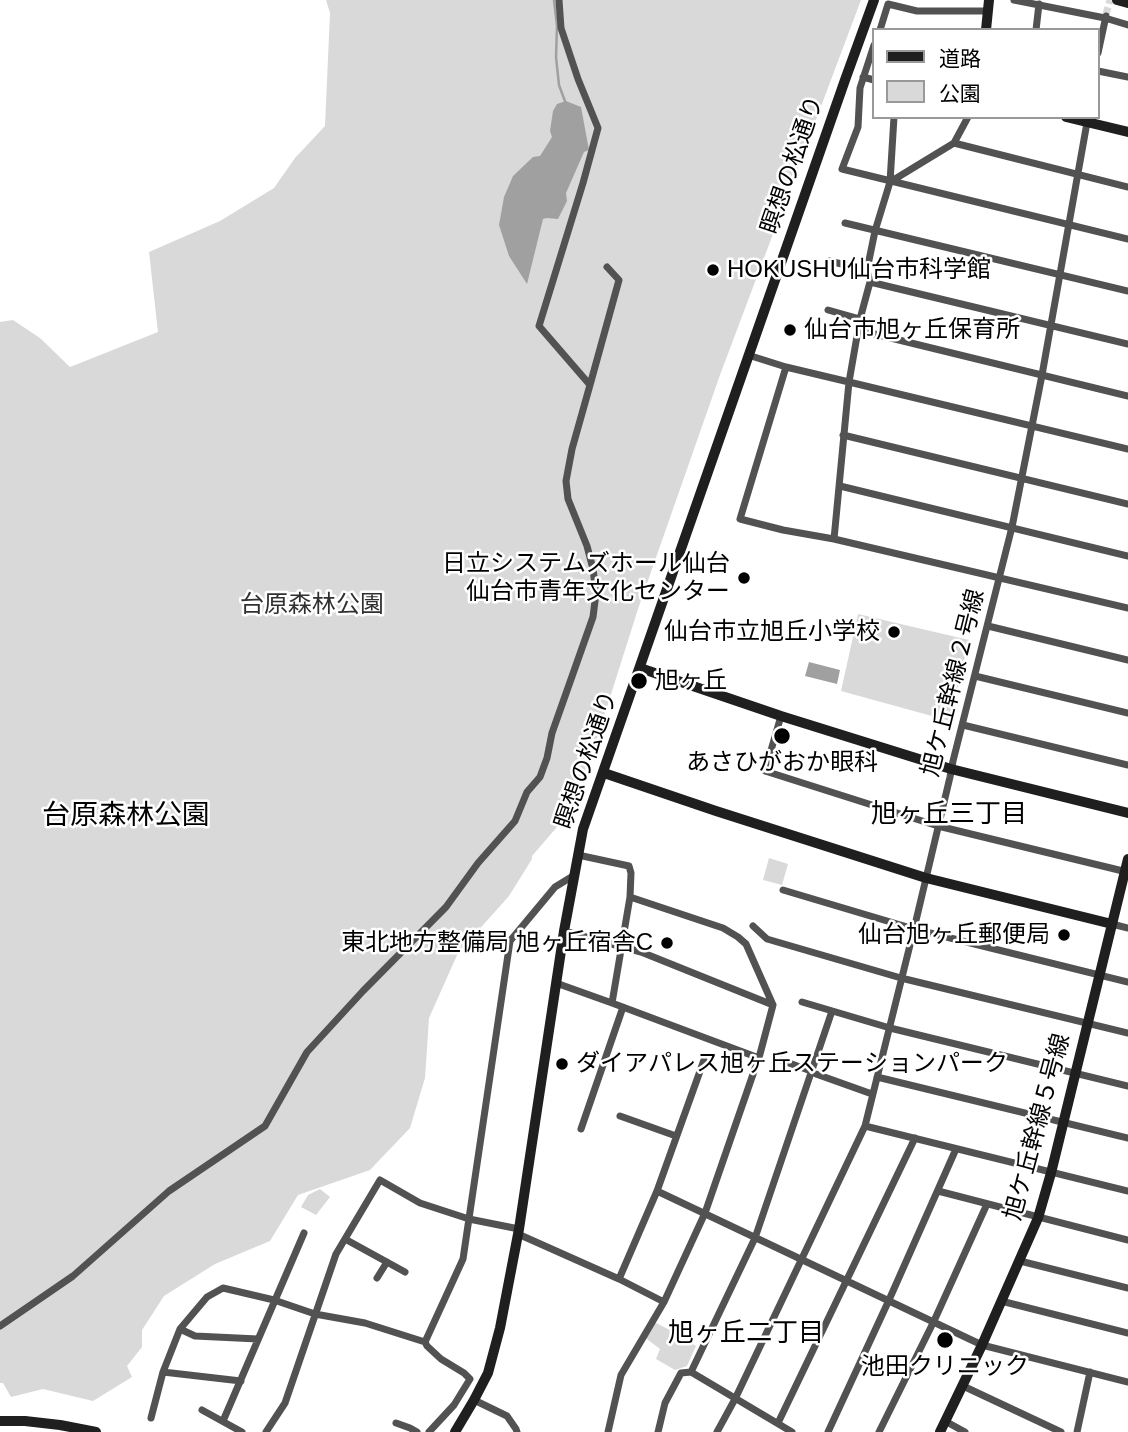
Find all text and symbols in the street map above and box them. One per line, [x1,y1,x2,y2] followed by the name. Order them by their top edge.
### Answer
[872,28,1100,119] legend
[939,47,981,70] text: 道路
[939,82,981,105] text: 公園
[756,92,830,238] street label: 瞑想の松通り
[727,256,991,284] place label: HOKUSHU仙台市科学館
[705,262,721,278] marker: HOKUSHU仙台市科学館
[804,316,1020,344] place label: 仙台市旭ヶ丘保育所
[782,322,798,338] marker: 仙台市旭ヶ丘保育所
[442,550,730,606] place label: 日立システムズホール仙台 仙台市青年文化センター
[736,570,752,586] marker: 日立システムズホール仙台 仙台市青年文化センター
[917,586,991,780] street label: 旭ケ丘幹線２号線
[240,591,384,619] park label: 台原森林公園
[664,618,880,646] place label: 仙台市立旭丘小学校
[886,624,902,640] marker: 仙台市立旭丘小学校
[655,667,727,695] place label: 旭ヶ丘
[629,671,649,691] marker: 旭ヶ丘
[550,687,624,833] street label: 瞑想の松通り
[772,726,792,746] marker: あさひがおか眼科
[686,749,878,777] place label: あさひがおか眼科
[42,799,210,833] district label: 台原森林公園
[871,799,1027,831] district label: 旭ヶ丘三丁目
[858,921,1050,949] place label: 仙台旭ヶ丘郵便局
[1056,927,1072,943] marker: 仙台旭ヶ丘郵便局
[341,929,653,957] place label: 東北地方整備局 旭ヶ丘宿舎C
[659,935,675,951] marker: 東北地方整備局 旭ヶ丘宿舎C
[999,1031,1077,1223] street label: 旭ケ丘幹線５号線
[576,1050,1008,1078] place label: ダイアパレス旭ヶ丘ステーションパーク
[554,1056,570,1072] marker: ダイアパレス旭ヶ丘ステーションパーク
[668,1318,824,1350] district label: 旭ヶ丘二丁目
[935,1330,955,1350] marker: 池田クリニック
[861,1353,1029,1381] place label: 池田クリニック

